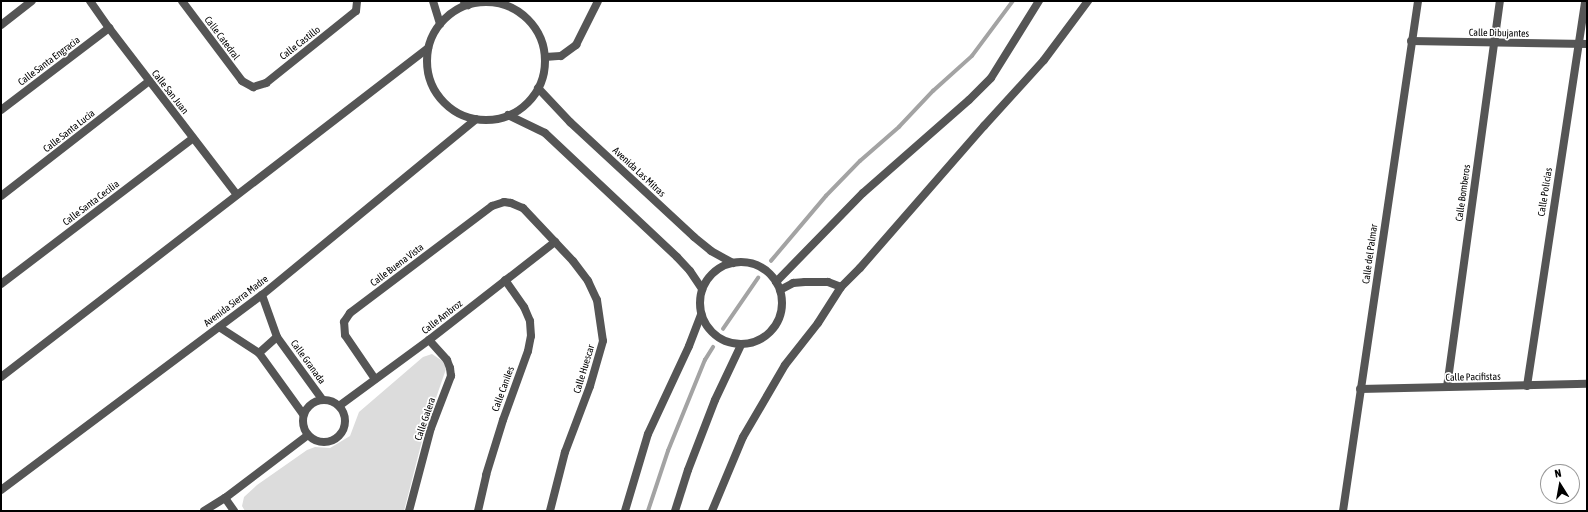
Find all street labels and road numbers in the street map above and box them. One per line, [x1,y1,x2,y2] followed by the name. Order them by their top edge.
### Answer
[202,14,242,62] street label: Calle Catedral
[277,23,323,63] street label: Calle Castillo
[1469,26,1529,40] street label: Calle Dibujantes
[16,34,82,88] street label: Calle Santa Engracia
[149,67,191,117] street label: Calle San Juan
[41,107,97,155] street label: Calle Santa Lucía
[610,145,668,199] street label: Avenida Las Mitras
[1453,164,1473,222] street label: Calle Bomberos
[1535,167,1555,217] street label: Calle Policías
[60,178,122,228] street label: Calle Santa Cecilia
[1360,223,1380,285] street label: Calle del Palmar
[368,241,426,289] street label: Calle Buena Vista
[201,273,271,329] street label: Avenida Sierra Madre
[419,297,465,337] street label: Calle Ambroz
[288,337,328,387] street label: Calle Granada
[571,343,597,395] street label: Calle Huescar
[489,365,517,413] street label: Calle Caniles
[1445,371,1501,383] street label: Calle Pacifistas
[412,396,438,442] street label: Calle Galera

